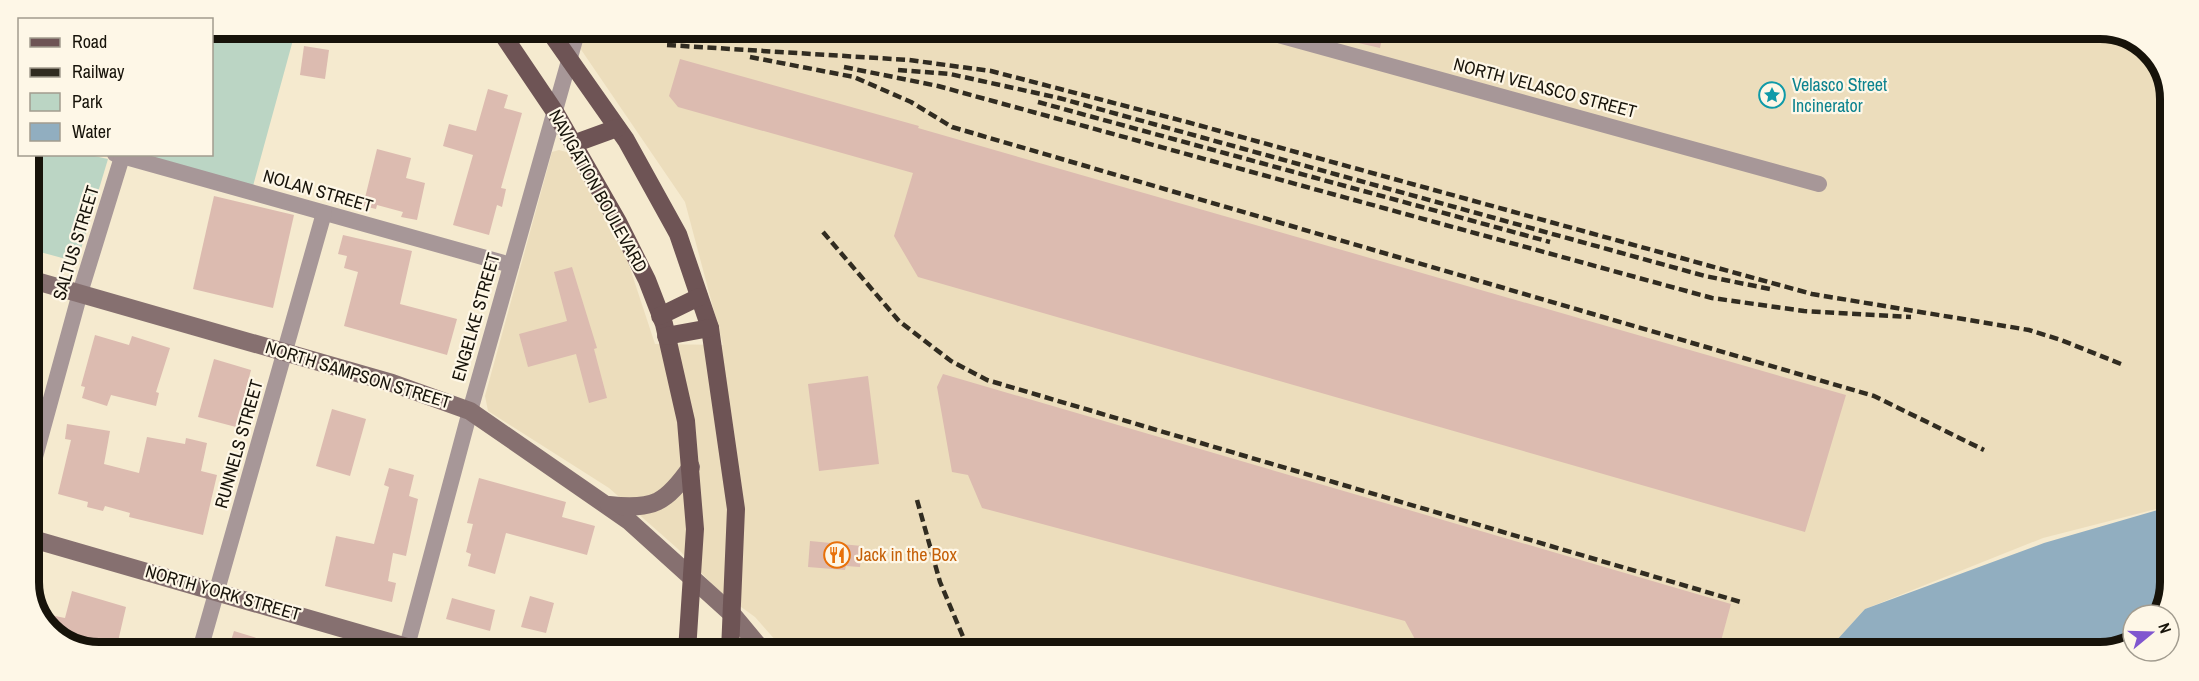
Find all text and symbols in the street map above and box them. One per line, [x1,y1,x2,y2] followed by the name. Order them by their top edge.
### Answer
[18,18,213,156] legend
[72,29,107,54] text: Road
[1451,51,1639,124] street label: NORTH VELASCO STREET
[72,59,125,84] text: Railway
[1792,72,1887,118] place label: Velasco Street Incinerator
[1757,80,1787,110] place icon: Velasco Street Incinerator
[72,89,103,114] text: Park
[543,105,654,277] street label: NAVIGATION BOULEVARD
[72,119,111,144] text: Water
[260,163,376,218] street label: NOLAN STREET
[46,182,105,303] street label: SALTUS STREET
[445,250,506,384] street label: ENGELKE STREET
[262,334,454,415] street label: NORTH SAMPSON STREET
[208,377,269,511] street label: RUNNELS STREET
[822,540,852,570] restaurant icon: Jack in the Box
[856,542,958,567] place label: Jack in the Box
[143,558,304,627] street label: NORTH YORK STREET
[2121,603,2181,663] north arrow
[2153,620,2177,636] text: N

